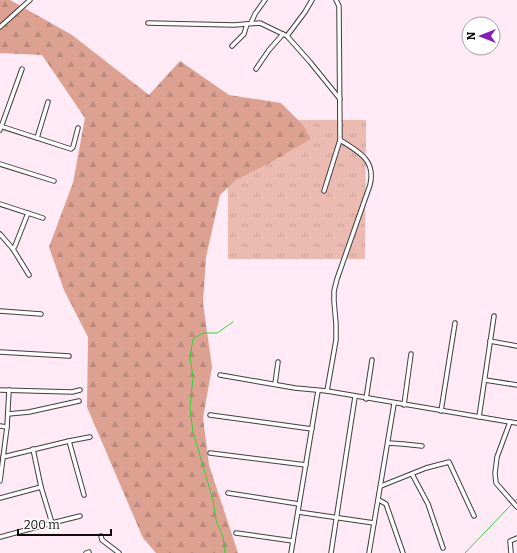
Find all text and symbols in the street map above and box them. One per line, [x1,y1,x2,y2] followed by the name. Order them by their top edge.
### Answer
[461,16,501,56] north arrow
[465,31,478,40] text: N
[18,511,111,537] scale bar
[24,518,60,532] text: 200 m

